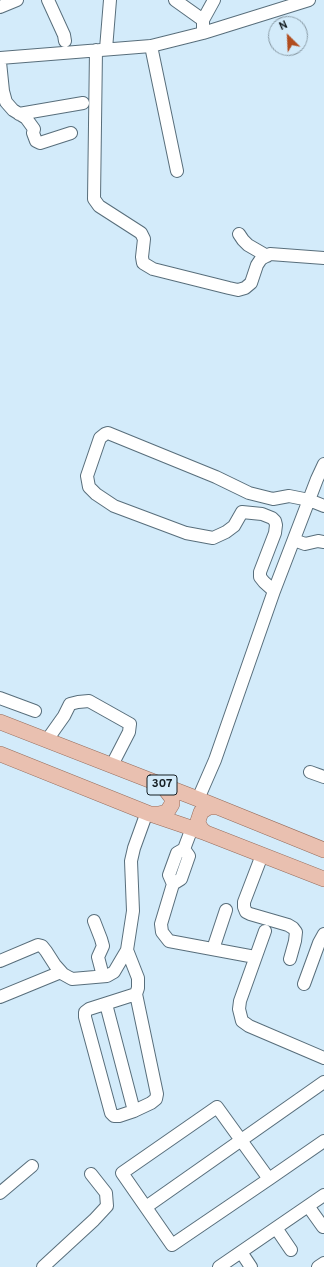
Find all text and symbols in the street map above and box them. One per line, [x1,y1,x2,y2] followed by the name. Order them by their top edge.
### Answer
[268,16,308,56] north arrow
[277,18,290,34] text: N
[147,775,177,795] road number: 307

